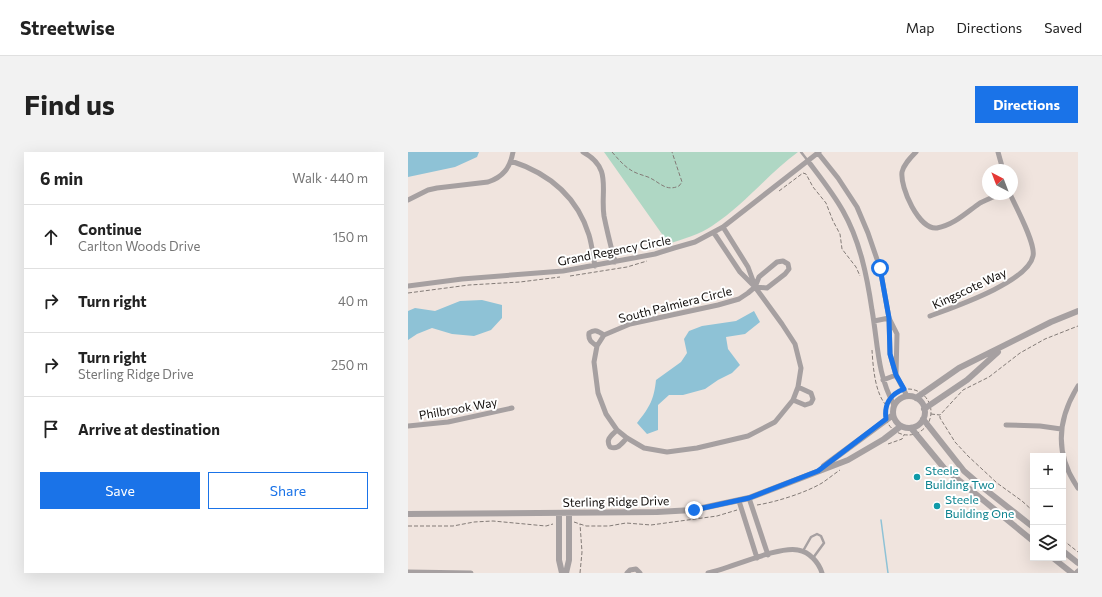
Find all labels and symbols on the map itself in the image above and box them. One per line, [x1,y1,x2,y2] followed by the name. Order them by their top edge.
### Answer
[982,164,1018,200] north arrow
[556,232,672,268] street label: Grand Regency Circle
[871,259,889,277] route start
[930,265,1008,311] street label: Kingscote Way
[617,283,733,325] street label: South Palmiera Circle
[418,394,498,422] street label: Philbrook Way
[925,463,995,491] place label: Steele Building Two
[912,472,922,482] marker: Steele Building Two
[945,492,1014,520] place label: Steele Building One
[563,493,669,509] street label: Sterling Ridge Drive
[685,501,703,519] route end
[932,501,942,511] marker: Steele Building One

